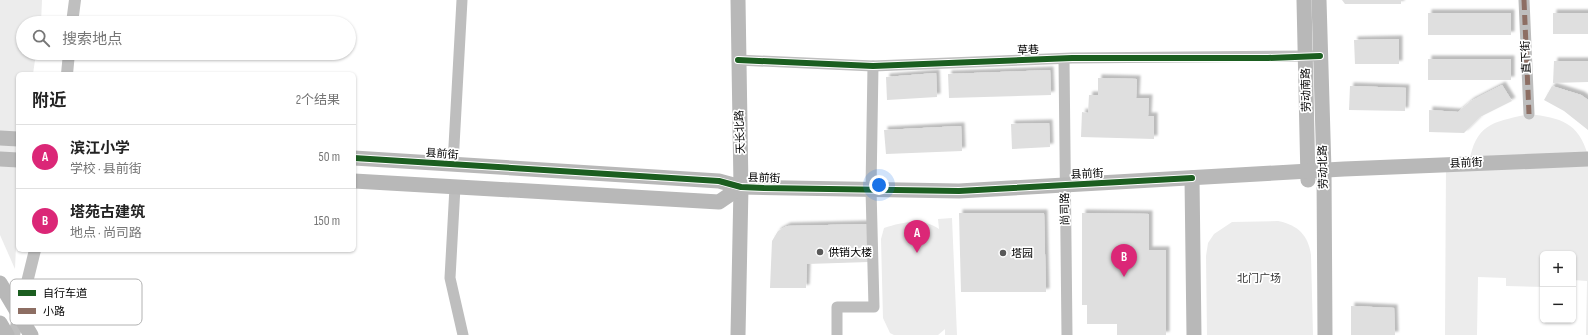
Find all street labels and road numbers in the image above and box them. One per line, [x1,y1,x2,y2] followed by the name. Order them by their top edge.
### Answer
[1519,40,1533,74] street label: 直下街
[1017,43,1039,57] street label: 草巷
[1299,68,1313,112] street label: 劳动南路
[733,110,747,154] street label: 天长北路
[1316,145,1330,189] street label: 劳动北路
[425,146,459,162] street label: 县前街
[1449,156,1483,170] street label: 县前街
[1070,167,1104,181] street label: 县前街
[747,171,781,185] street label: 县前街
[1058,192,1072,226] street label: 尚司路

